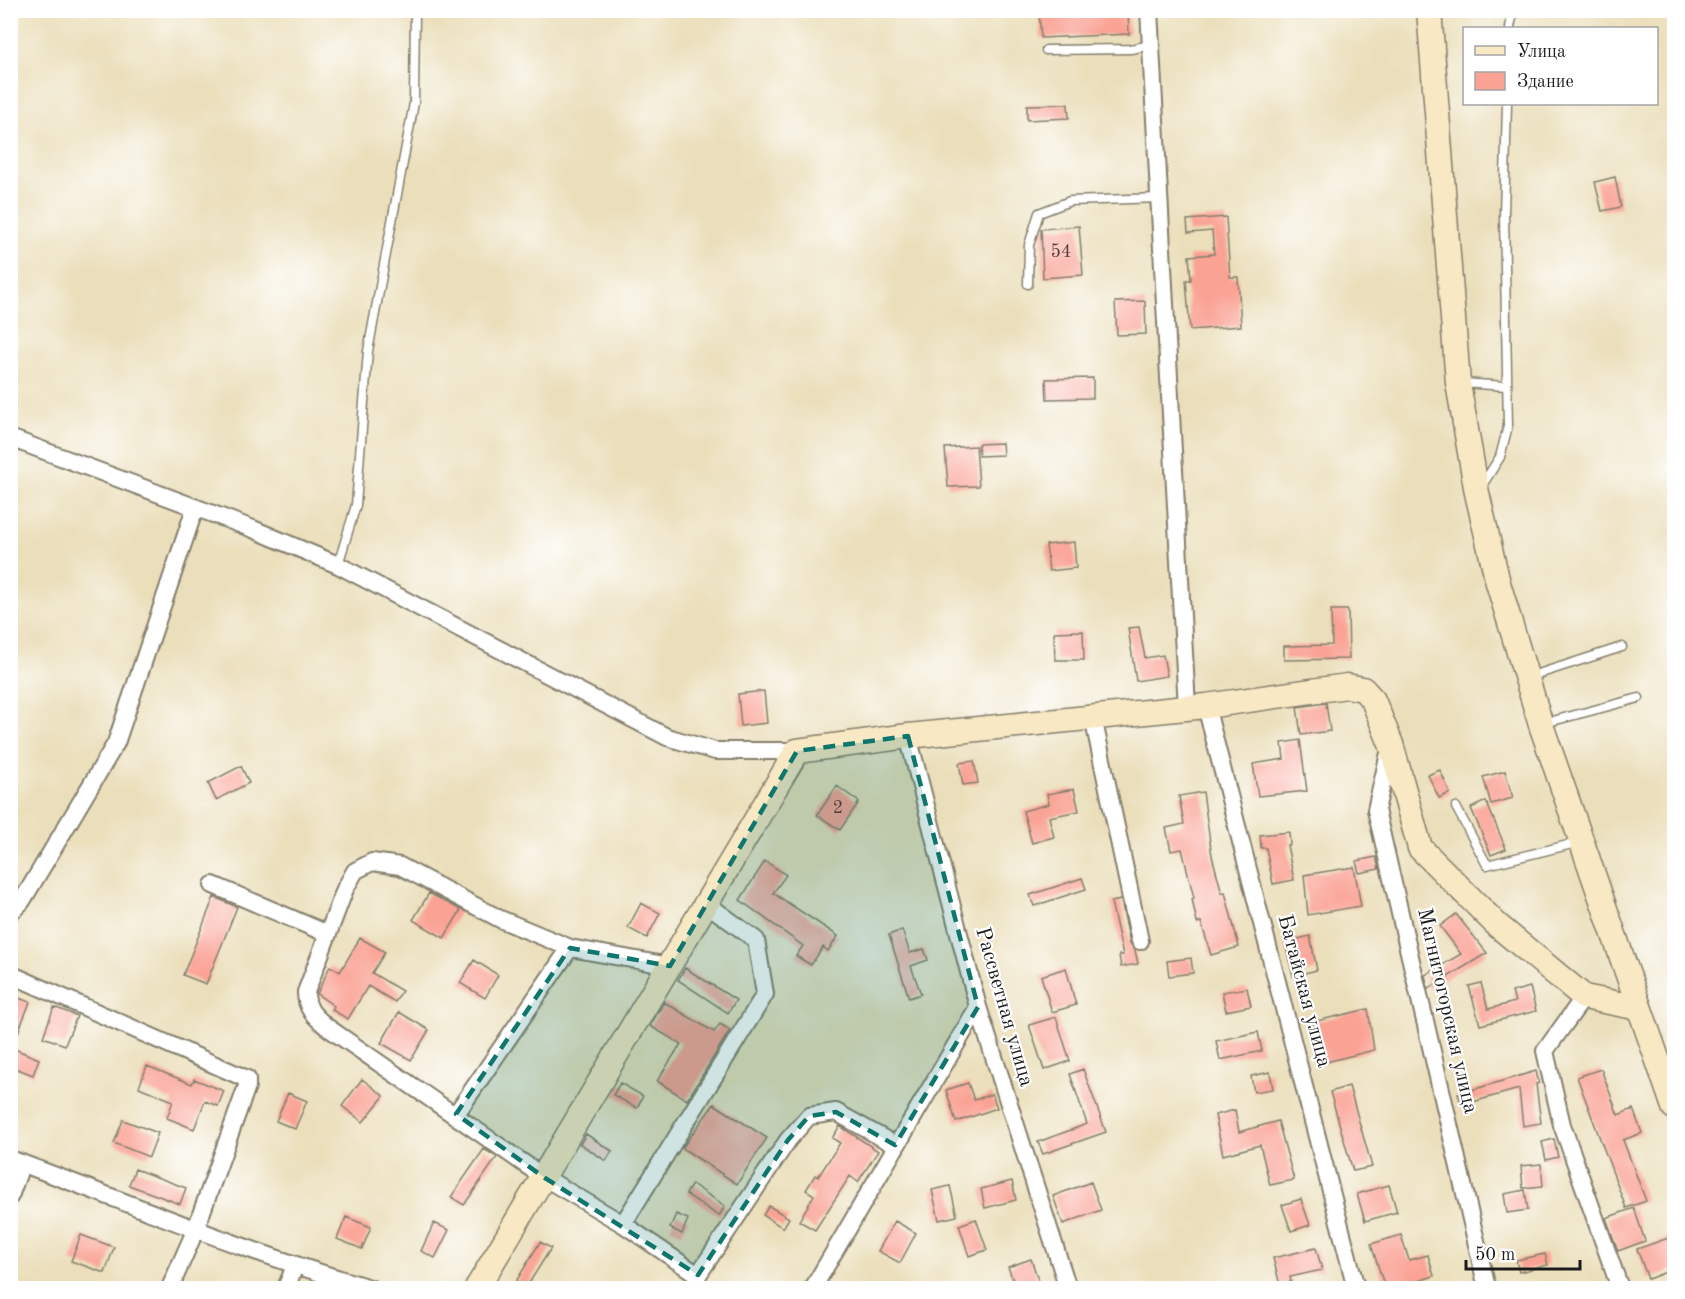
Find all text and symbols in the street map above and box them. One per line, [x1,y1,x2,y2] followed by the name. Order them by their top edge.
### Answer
[1463,27,1658,105] legend
[1517,43,1566,61] text: Улица
[1517,73,1574,91] text: Здание
[1051,243,1071,261] house number: 54
[833,799,843,817] house number: 2
[1413,906,1481,1116] street label: Магнитогорская улица
[1273,912,1335,1070] street label: Батайская улица
[971,925,1037,1089] street label: Рассветная улица
[1466,1233,1580,1271] scale bar
[1475,1246,1515,1264] text: 50 m

